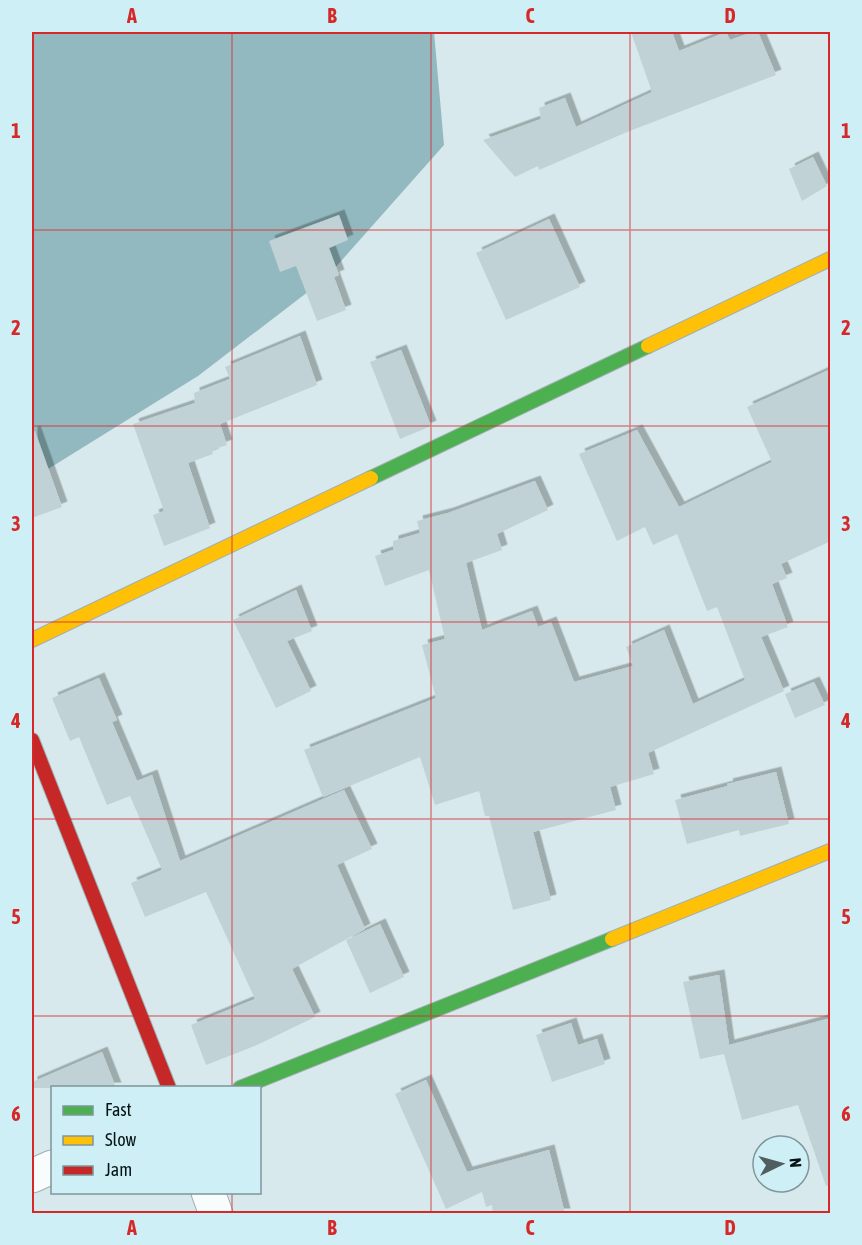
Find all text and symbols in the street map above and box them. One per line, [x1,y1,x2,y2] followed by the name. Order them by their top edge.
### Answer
[126,4,137,27] text: A
[327,4,337,27] text: B
[526,4,535,27] text: C
[724,4,736,27] text: D
[11,119,21,142] text: 1
[841,119,851,142] text: 1
[11,316,21,339] text: 2
[841,316,851,339] text: 2
[11,512,21,535] text: 3
[841,512,851,535] text: 3
[10,709,21,732] text: 4
[840,709,851,732] text: 4
[11,905,21,928] text: 5
[841,905,851,928] text: 5
[51,1086,261,1194] legend
[105,1099,132,1120] text: Fast
[11,1102,21,1125] text: 6
[841,1102,851,1125] text: 6
[105,1129,136,1150] text: Slow
[751,1134,811,1194] north arrow
[787,1157,805,1168] text: N
[105,1159,132,1180] text: Jam
[126,1216,137,1239] text: A
[327,1216,337,1239] text: B
[526,1216,535,1239] text: C
[724,1216,736,1239] text: D

